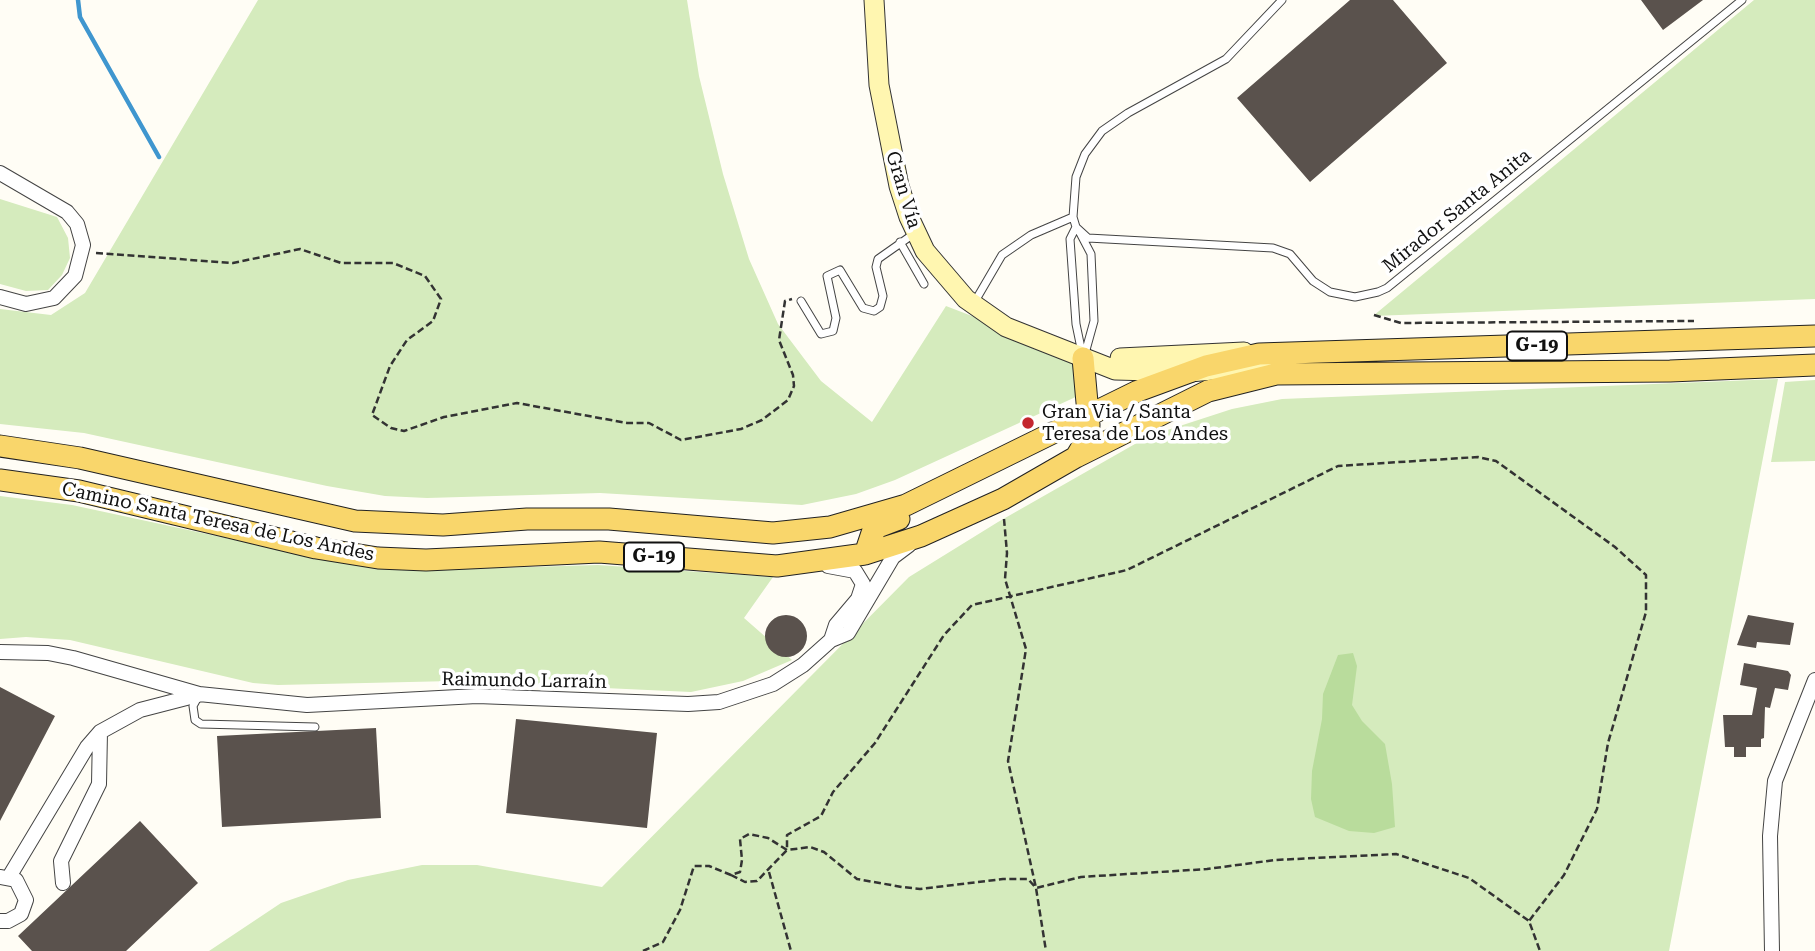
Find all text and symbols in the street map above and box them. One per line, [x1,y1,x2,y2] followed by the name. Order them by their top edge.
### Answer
[1378,144,1536,278] street label: Mirador Santa Anita
[880,149,926,231] street label: Gran Vía
[1507,332,1567,360] road number: G-19
[1042,401,1228,445] place label: Gran Via / Santa Teresa de Los Andes
[1020,415,1036,431] marker: Gran Via / Santa Teresa de Los Andes
[60,478,376,566] street label: Camino Santa Teresa de Los Andes
[624,542,684,572] road number: G-19
[441,668,607,694] street label: Raimundo Larraín

